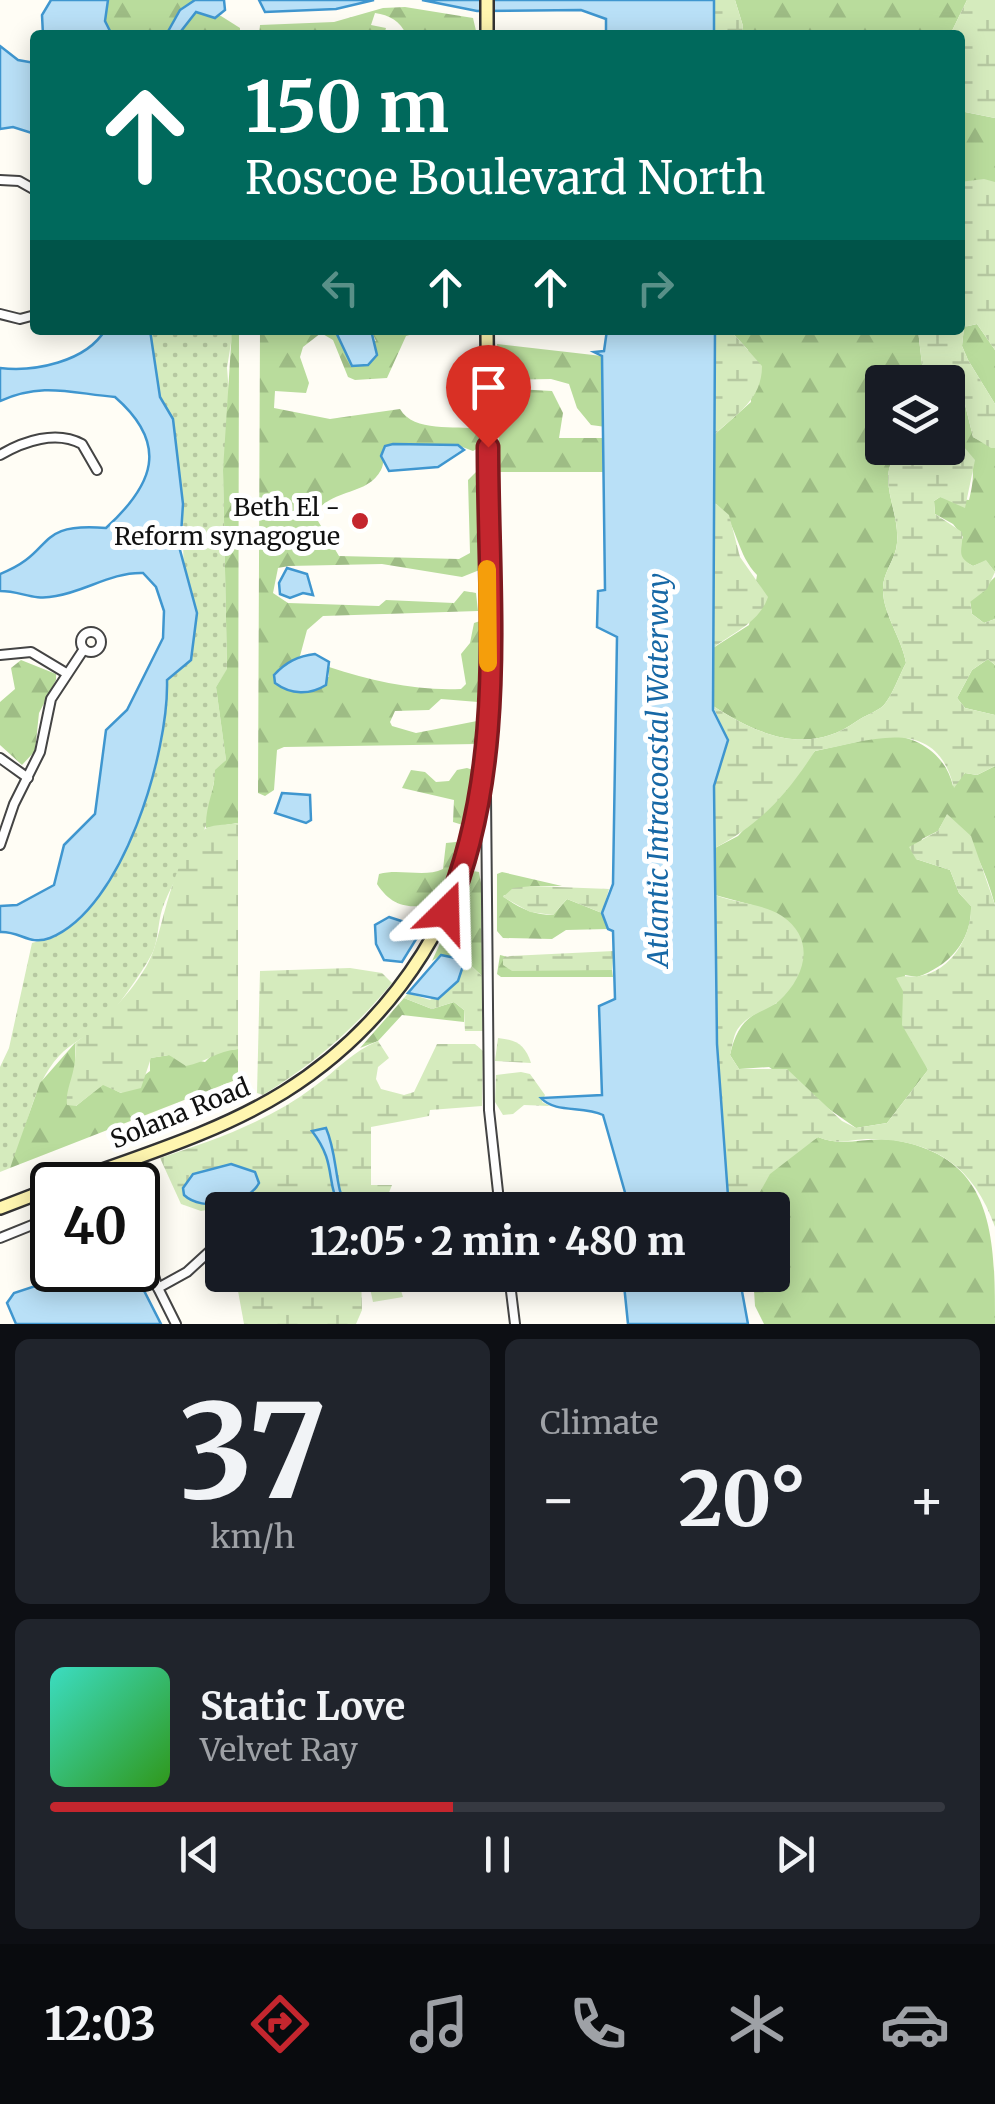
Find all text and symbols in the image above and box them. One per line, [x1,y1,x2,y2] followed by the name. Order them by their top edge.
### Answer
[245,63,449,151] text: 150 m
[80,70,210,200] icon: ahead
[245,150,766,206] text: Roscoe Boulevard North
[313,260,368,315] icon: left
[418,260,473,315] icon: ahead
[523,260,578,315] icon: ahead
[628,260,683,315] icon: right
[446,345,531,448] pin
[461,360,516,415] icon: arrive
[865,365,965,465] map controls
[865,365,965,465] button: layers
[114,491,340,552] place label: Beth El - Reform synagogue
[349,510,371,532] marker: Beth El - Reform synagogue
[640,573,676,969] water label: Atlantic Intracoastal Waterway
[394,860,498,964] position arrow
[106,1071,254,1155] street label: Solana Road
[30,1162,160,1292] speed limit sign: 40
[310,1218,685,1265] text: 12:05 · 2 min · 480 m
[179,1370,326,1533] text: 37
[540,1403,658,1443] text: Climate
[678,1452,807,1546] text: 20°
[540,1465,577,1534] text: −
[908,1465,945,1534] text: +
[210,1517,295,1557] text: km/h
[200,1683,405,1730] text: Static Love
[200,1730,358,1770] text: Velvet Ray
[172,1827,227,1882] icon: previous
[470,1827,525,1882] icon: pause
[768,1827,823,1882] icon: next
[245,1989,315,2059] icon: directions
[404,1989,474,2059] icon: music
[563,1989,633,2059] icon: phone
[722,1989,792,2059] icon: climate
[880,1989,950,2059] icon: car
[44,1996,156,2052] text: 12:03

